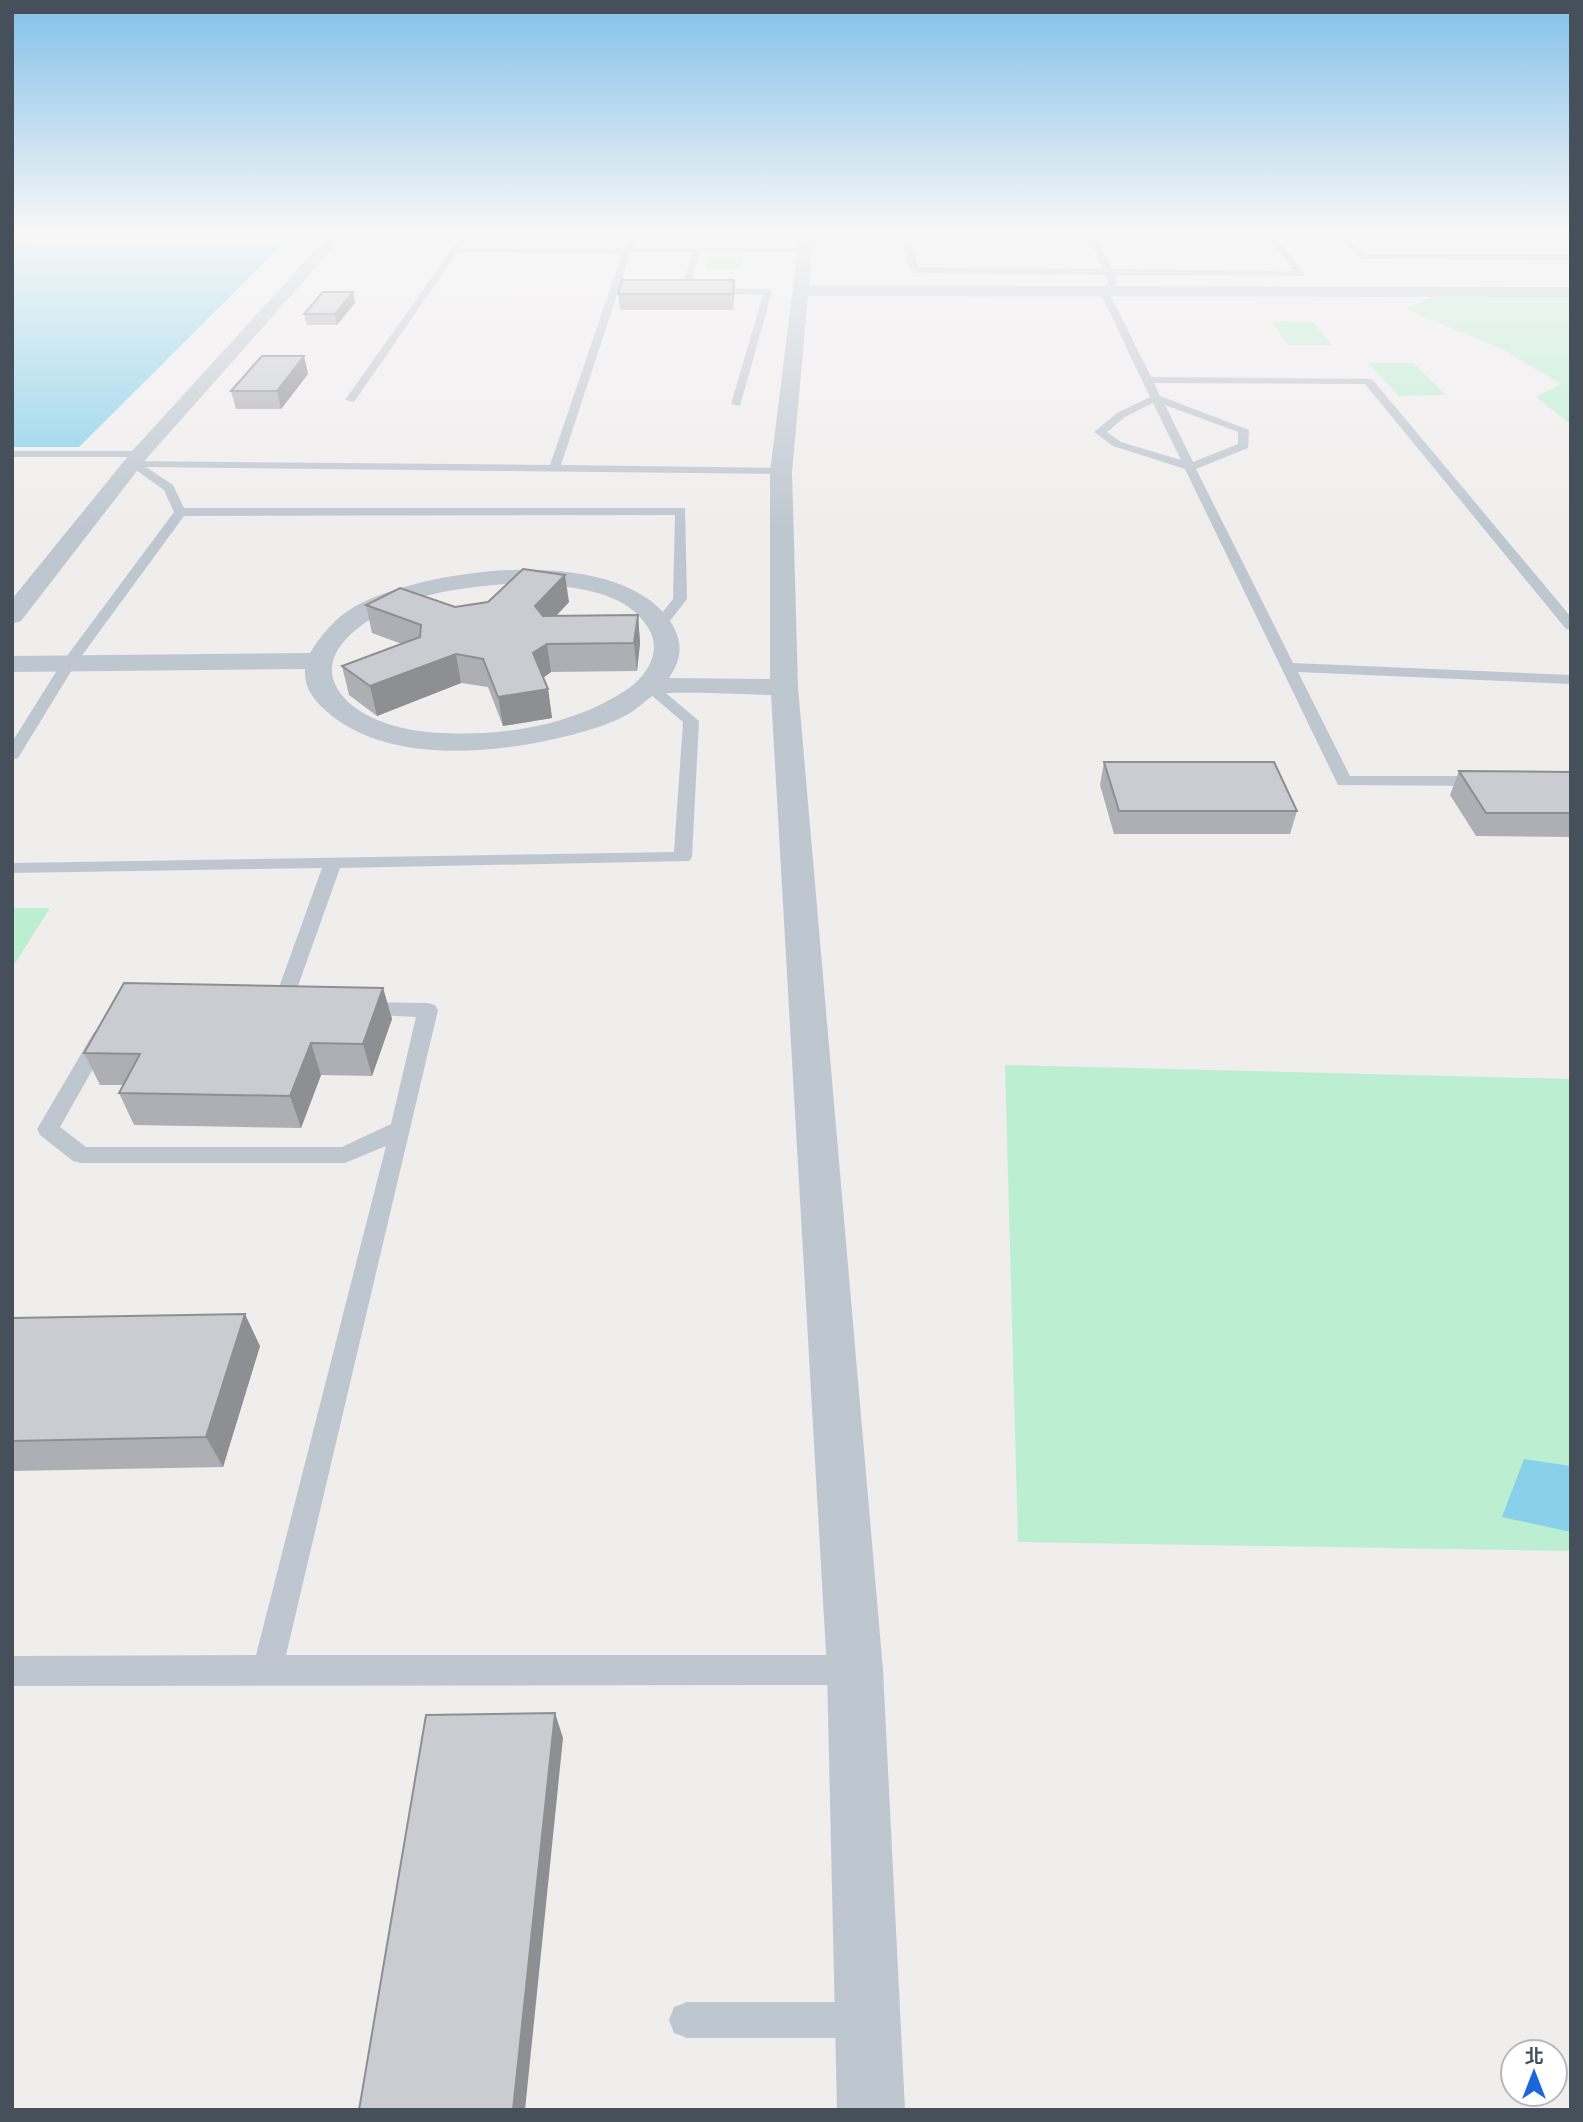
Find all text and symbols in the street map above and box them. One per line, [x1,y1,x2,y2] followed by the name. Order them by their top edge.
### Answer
[1499,2038,1569,2108] north arrow
[1524,2045,1544,2068] text: 北

